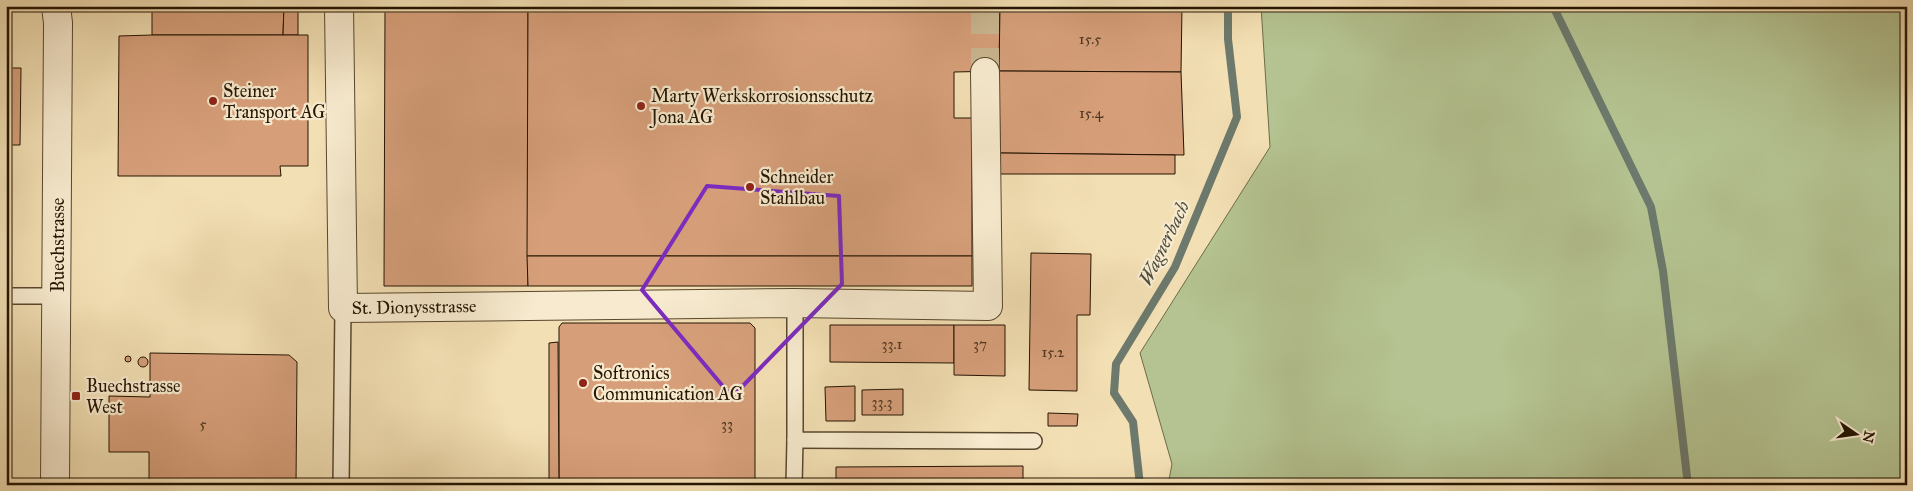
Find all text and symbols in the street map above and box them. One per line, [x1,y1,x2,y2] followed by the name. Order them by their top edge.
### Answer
[1079,30,1101,48] house number: 15.5
[223,80,326,123] place label: Steiner Transport AG
[649,85,873,129] place label: Marty Werkskorrosionsschutz Jona AG
[207,95,219,107] marker: Steiner Transport AG
[635,100,647,112] marker: Marty Werkskorrosionsschutz Jona AG
[1079,104,1104,122] house number: 15.4
[760,166,834,209] place label: Schneider Stahlbau
[744,181,756,193] marker: Schneider Stahlbau
[1134,197,1194,289] water label: Wagnerbach
[47,198,69,292] street label: Buechstrasse
[351,295,477,319] street label: St. Dionysstrasse
[881,335,903,353] house number: 33.1
[973,335,987,353] house number: 37
[1042,343,1065,361] house number: 15.2
[593,362,743,405] place label: Softronics Communication AG
[86,375,181,418] place label: Buechstrasse West
[577,377,589,389] marker: Softronics Communication AG
[70,390,82,402] marker: Buechstrasse West
[871,393,893,411] house number: 33.3
[1830,408,1880,458] north arrow
[200,415,207,433] house number: 5
[721,415,733,433] house number: 33
[1859,429,1878,445] text: N

